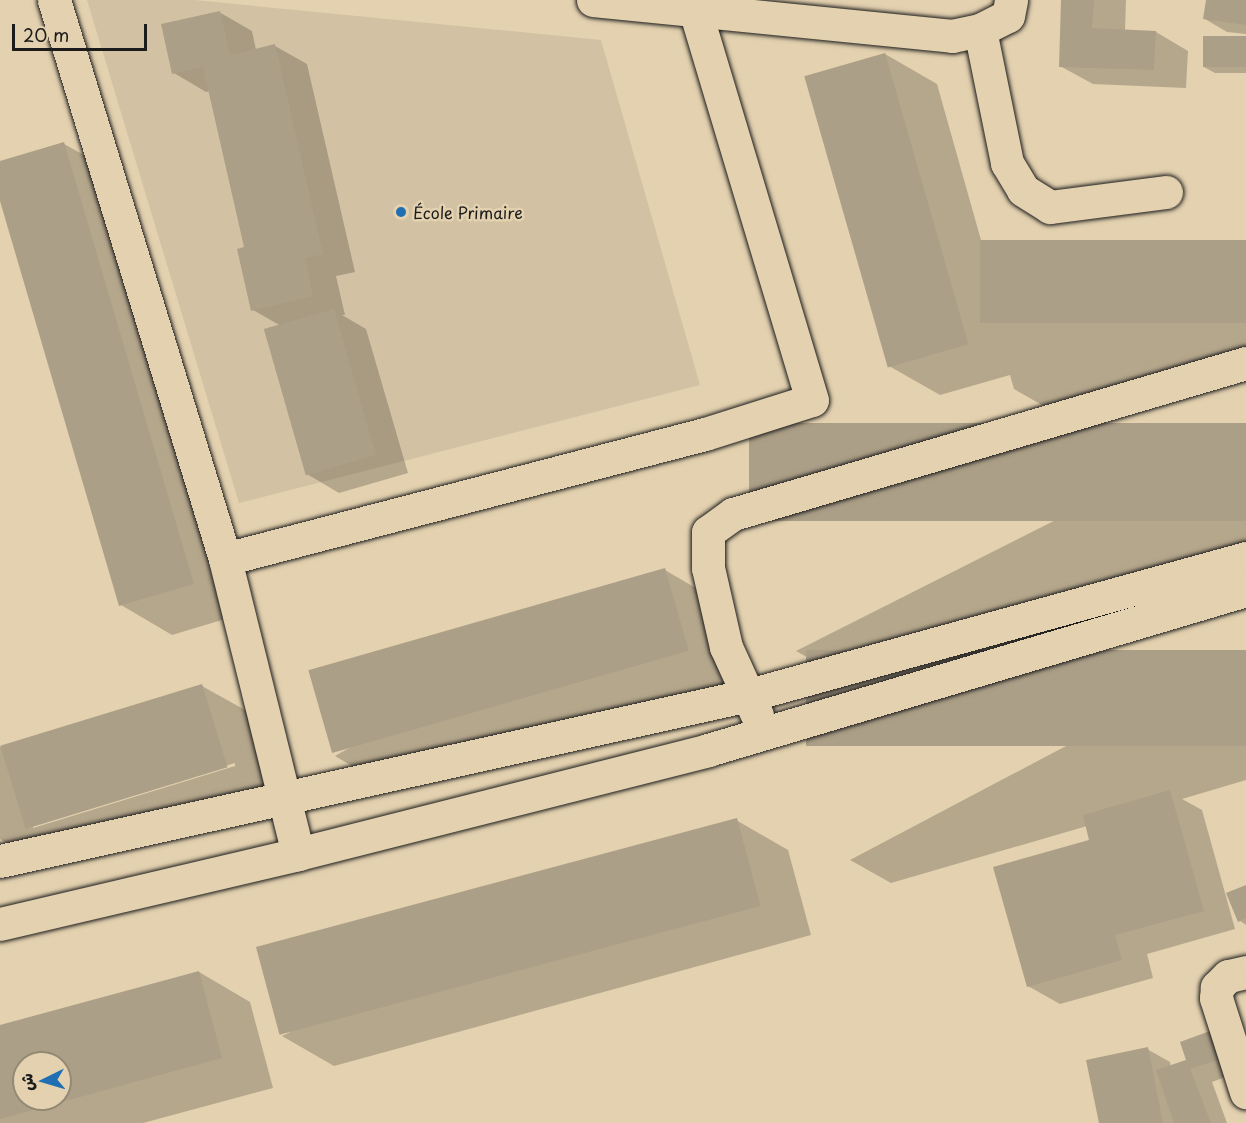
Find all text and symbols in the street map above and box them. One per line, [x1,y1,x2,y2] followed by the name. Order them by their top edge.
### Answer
[15,12,150,50] scale bar
[23,21,69,48] text: 20 m
[413,202,524,222] place label: École Primaire
[394,205,408,219] marker: École Primaire
[12,1051,72,1111] north arrow
[13,1073,39,1092] text: ش

